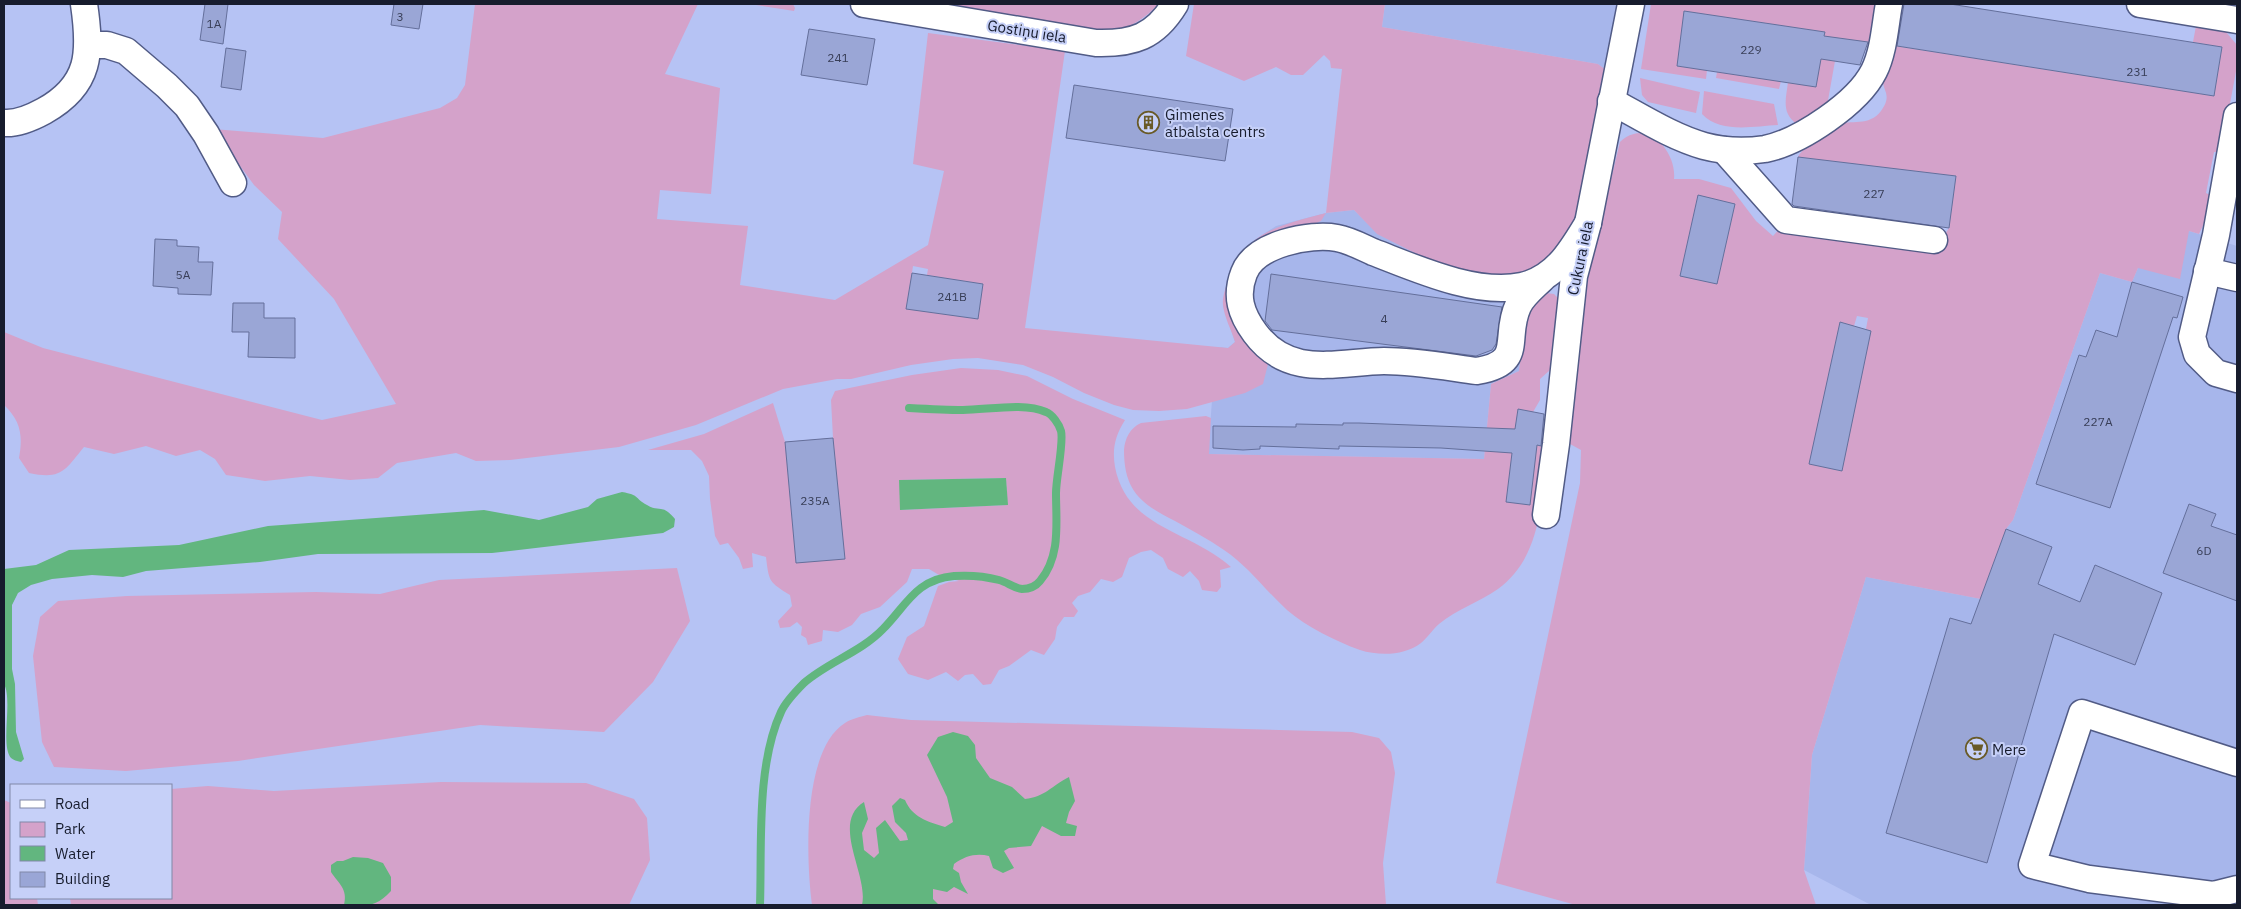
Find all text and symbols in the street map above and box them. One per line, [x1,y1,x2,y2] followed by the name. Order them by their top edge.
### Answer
[396,9,404,24] house number: 3
[986,15,1068,47] street label: Gostiņu iela
[207,16,222,31] house number: 1A
[1740,42,1762,57] house number: 229
[827,50,849,65] house number: 241
[2126,64,2148,79] house number: 231
[1165,105,1265,141] place label: Ģimenes atbalsta centrs
[1137,111,1161,135] building icon: Ģimenes atbalsta centrs
[1863,186,1885,201] house number: 227
[1563,219,1597,297] street label: Cukura iela
[176,267,191,282] house number: 5A
[937,289,967,304] house number: 241B
[1380,311,1388,326] house number: 4
[2083,414,2113,429] house number: 227A
[800,493,830,508] house number: 235A
[2196,543,2212,558] house number: 6D
[1964,737,1988,761] supermarket icon: Mere
[1992,740,2026,759] place label: Mere
[10,784,172,899] legend
[55,794,90,813] text: Road
[55,819,85,838] text: Park
[55,844,96,863] text: Water
[55,869,110,888] text: Building

